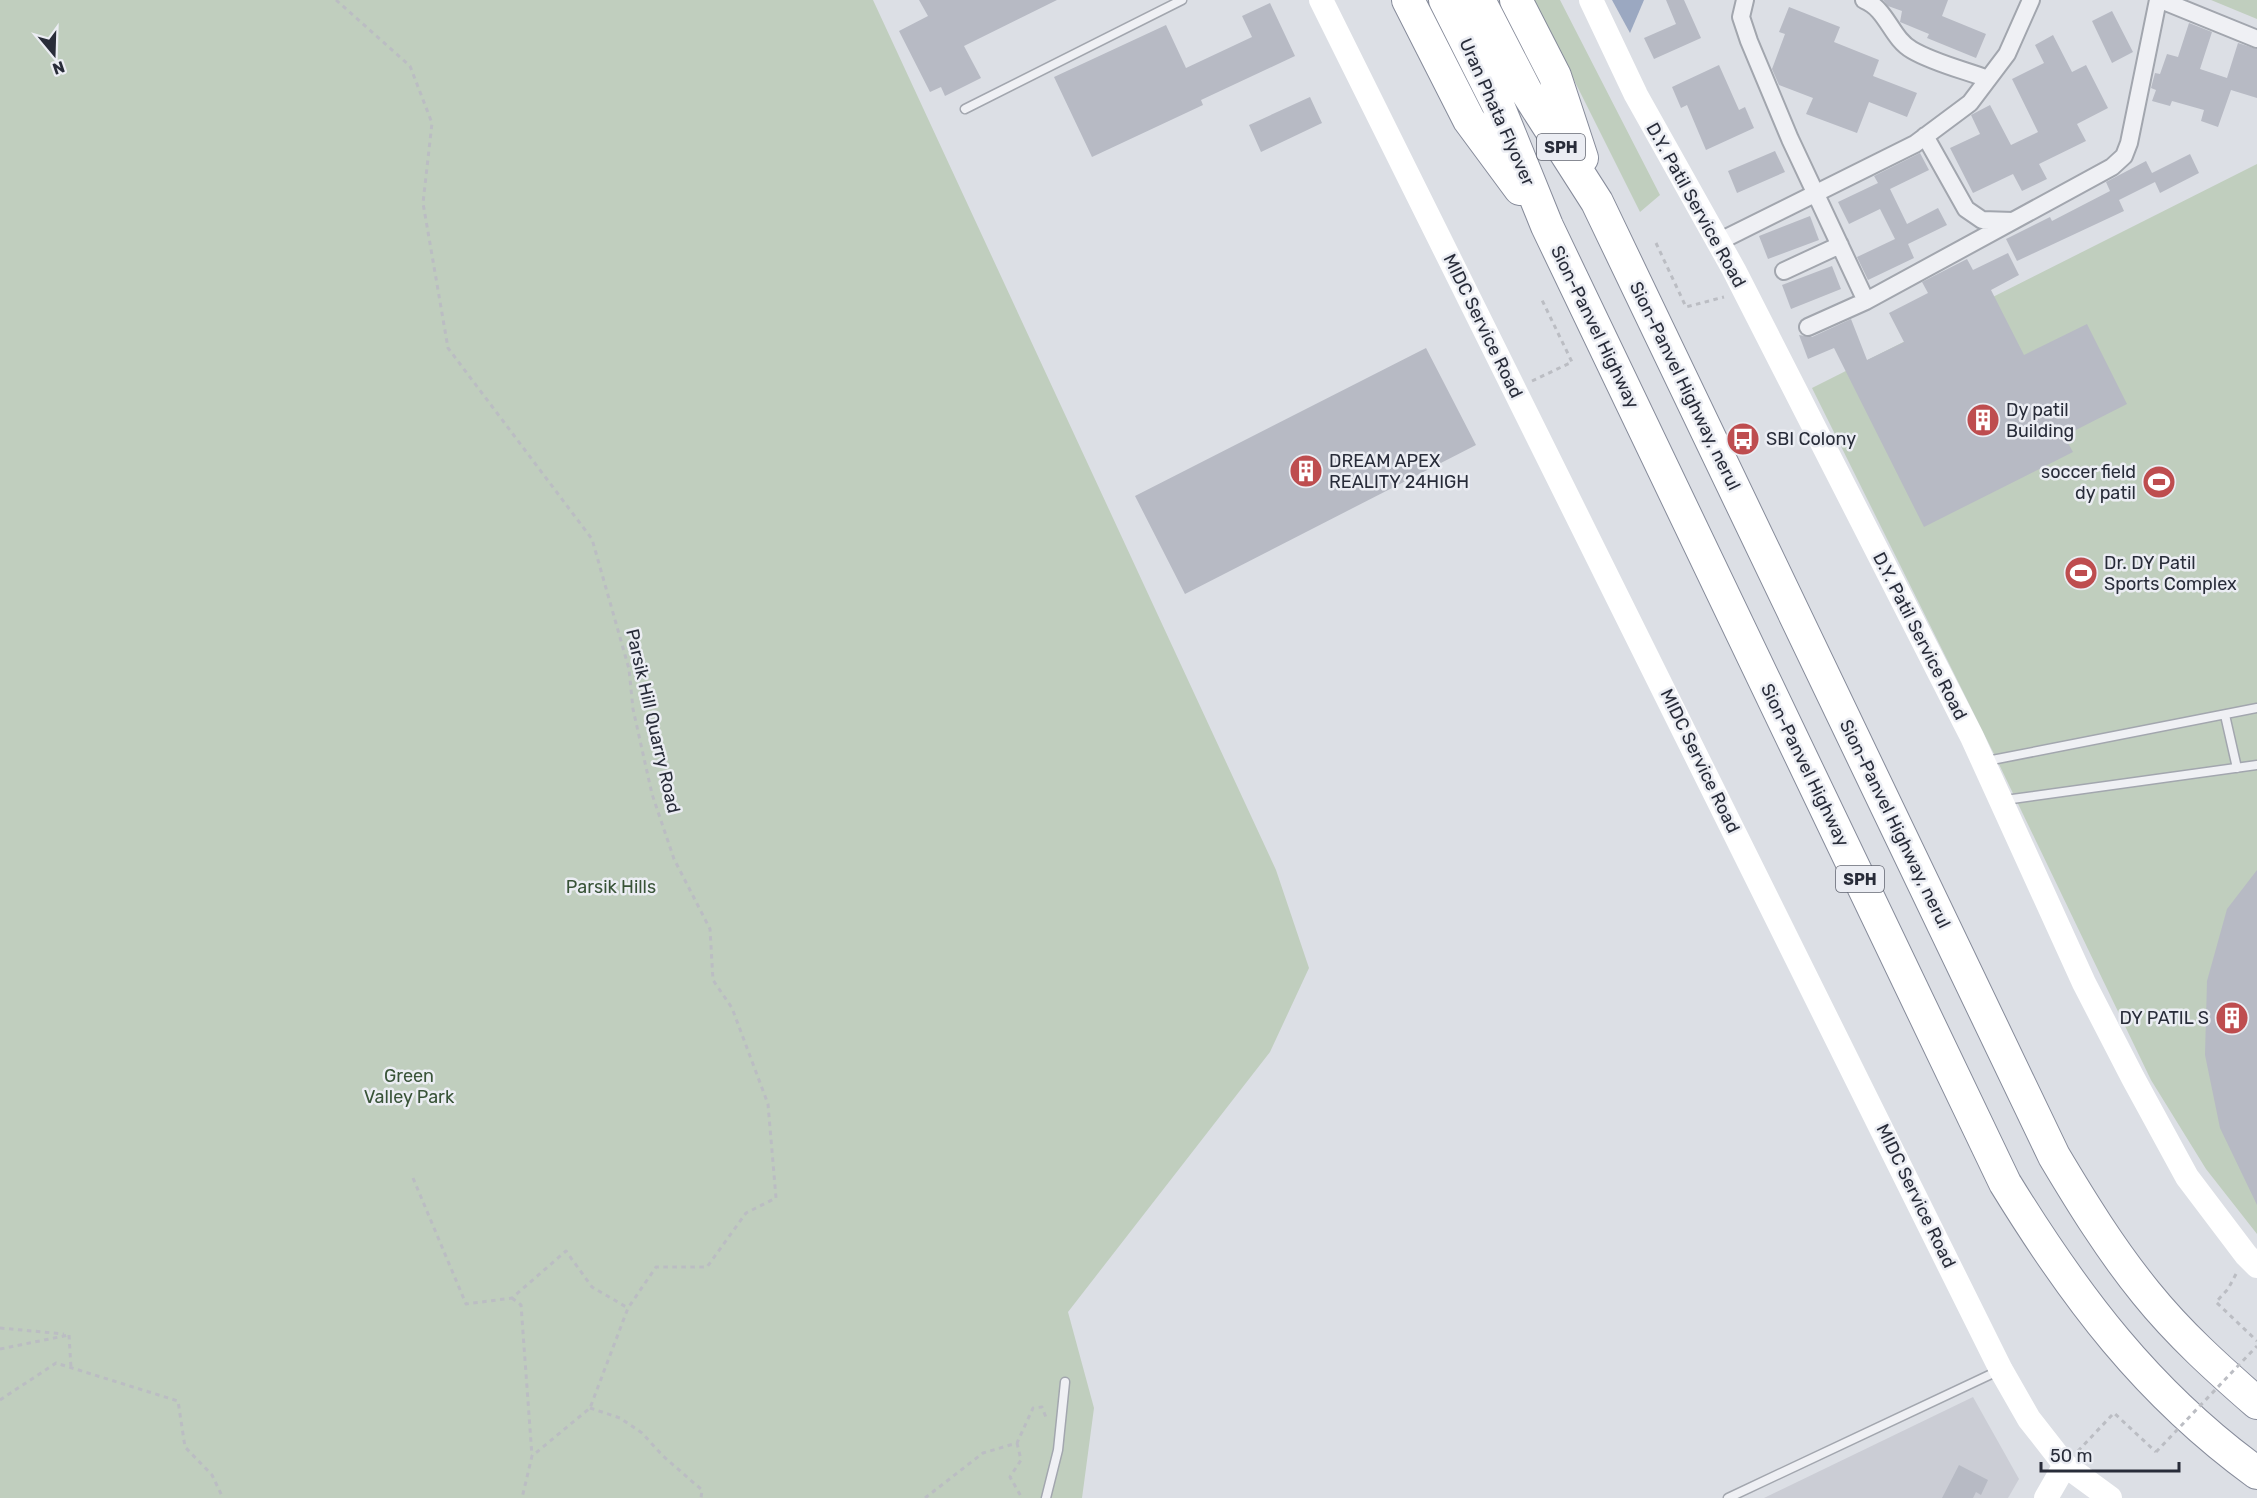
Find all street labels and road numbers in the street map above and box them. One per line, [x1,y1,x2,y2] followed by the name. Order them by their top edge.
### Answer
[1455,35,1540,189] street label: Uran Phata Flyover
[1641,119,1751,291] street label: D.Y. Patil Service Road
[1537,134,1585,160] road number: SPH
[1546,242,1644,412] street label: Sion-Panvel Highway
[1439,250,1527,402] street label: MIDC Service Road
[1625,278,1745,494] street label: Sion-Panvel Highway, nerul
[1868,548,1972,724] street label: D.Y. Patil Service Road
[621,627,685,815] street label: Parsik Hill Quarry Road
[1756,680,1854,850] street label: Sion-Panvel Highway
[1656,685,1744,837] street label: MIDC Service Road
[1835,716,1955,932] street label: Sion-Panvel Highway, nerul
[1836,866,1884,892] road number: SPH
[1872,1120,1960,1272] street label: MIDC Service Road

